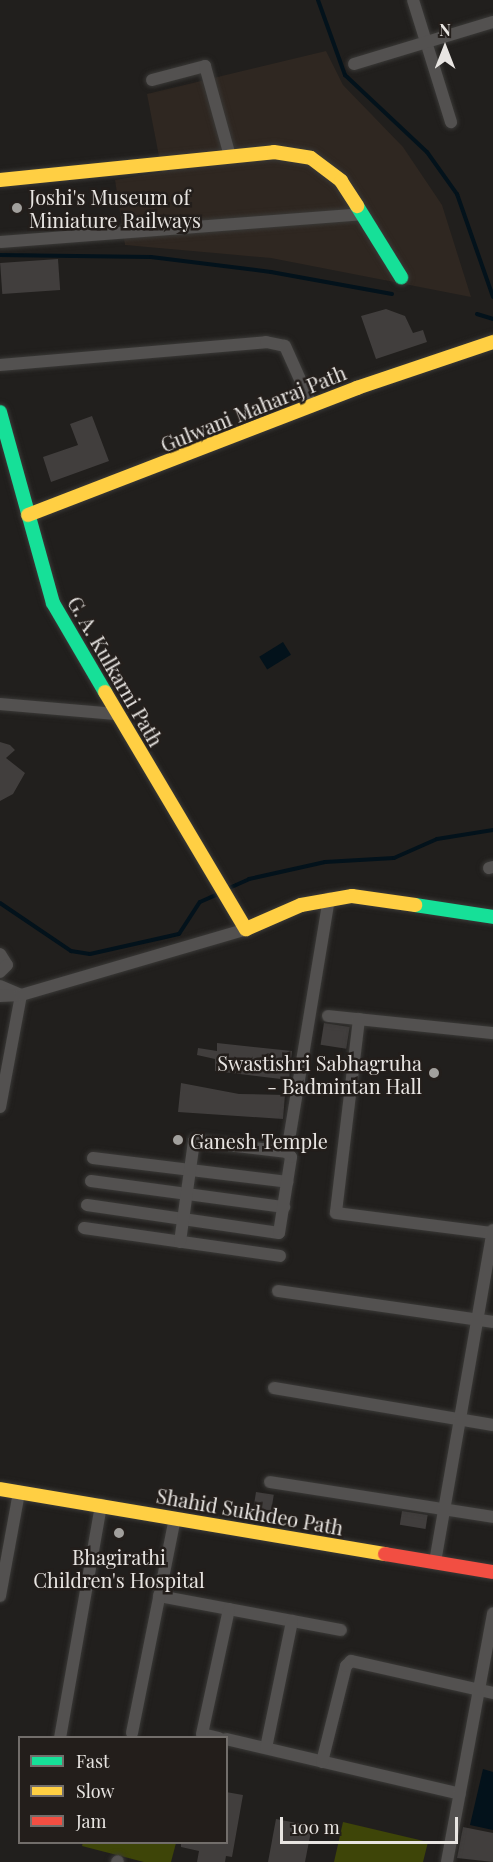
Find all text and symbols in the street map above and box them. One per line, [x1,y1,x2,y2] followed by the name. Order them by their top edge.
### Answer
[415,18,475,78] north arrow
[439,19,451,40] text: N
[29,184,201,231] place label: Joshi's Museum of Miniature Railways
[10,201,24,215] marker: Joshi's Museum of Miniature Railways
[157,360,349,456] street label: Gulwani Maharaj Path
[63,591,169,751] street label: G. A. Kulkarni Path
[217,1050,422,1097] place label: Swastishri Sabhagruha - Badmintan Hall
[427,1066,441,1080] marker: Swastishri Sabhagruha - Badmintan Hall
[190,1128,328,1152] place label: Ganesh Temple
[171,1133,185,1147] marker: Ganesh Temple
[155,1483,345,1539] street label: Shahid Sukhdeo Path
[110,1524,128,1542] marker: Bhagirathi Children's Hospital
[33,1544,205,1591] place label: Bhagirathi Children's Hospital
[18,1736,228,1844] legend
[76,1749,109,1773] text: Fast
[76,1779,114,1803] text: Slow
[283,1805,462,1843] scale bar
[76,1809,106,1833] text: Jam
[291,1815,340,1839] text: 100 m

